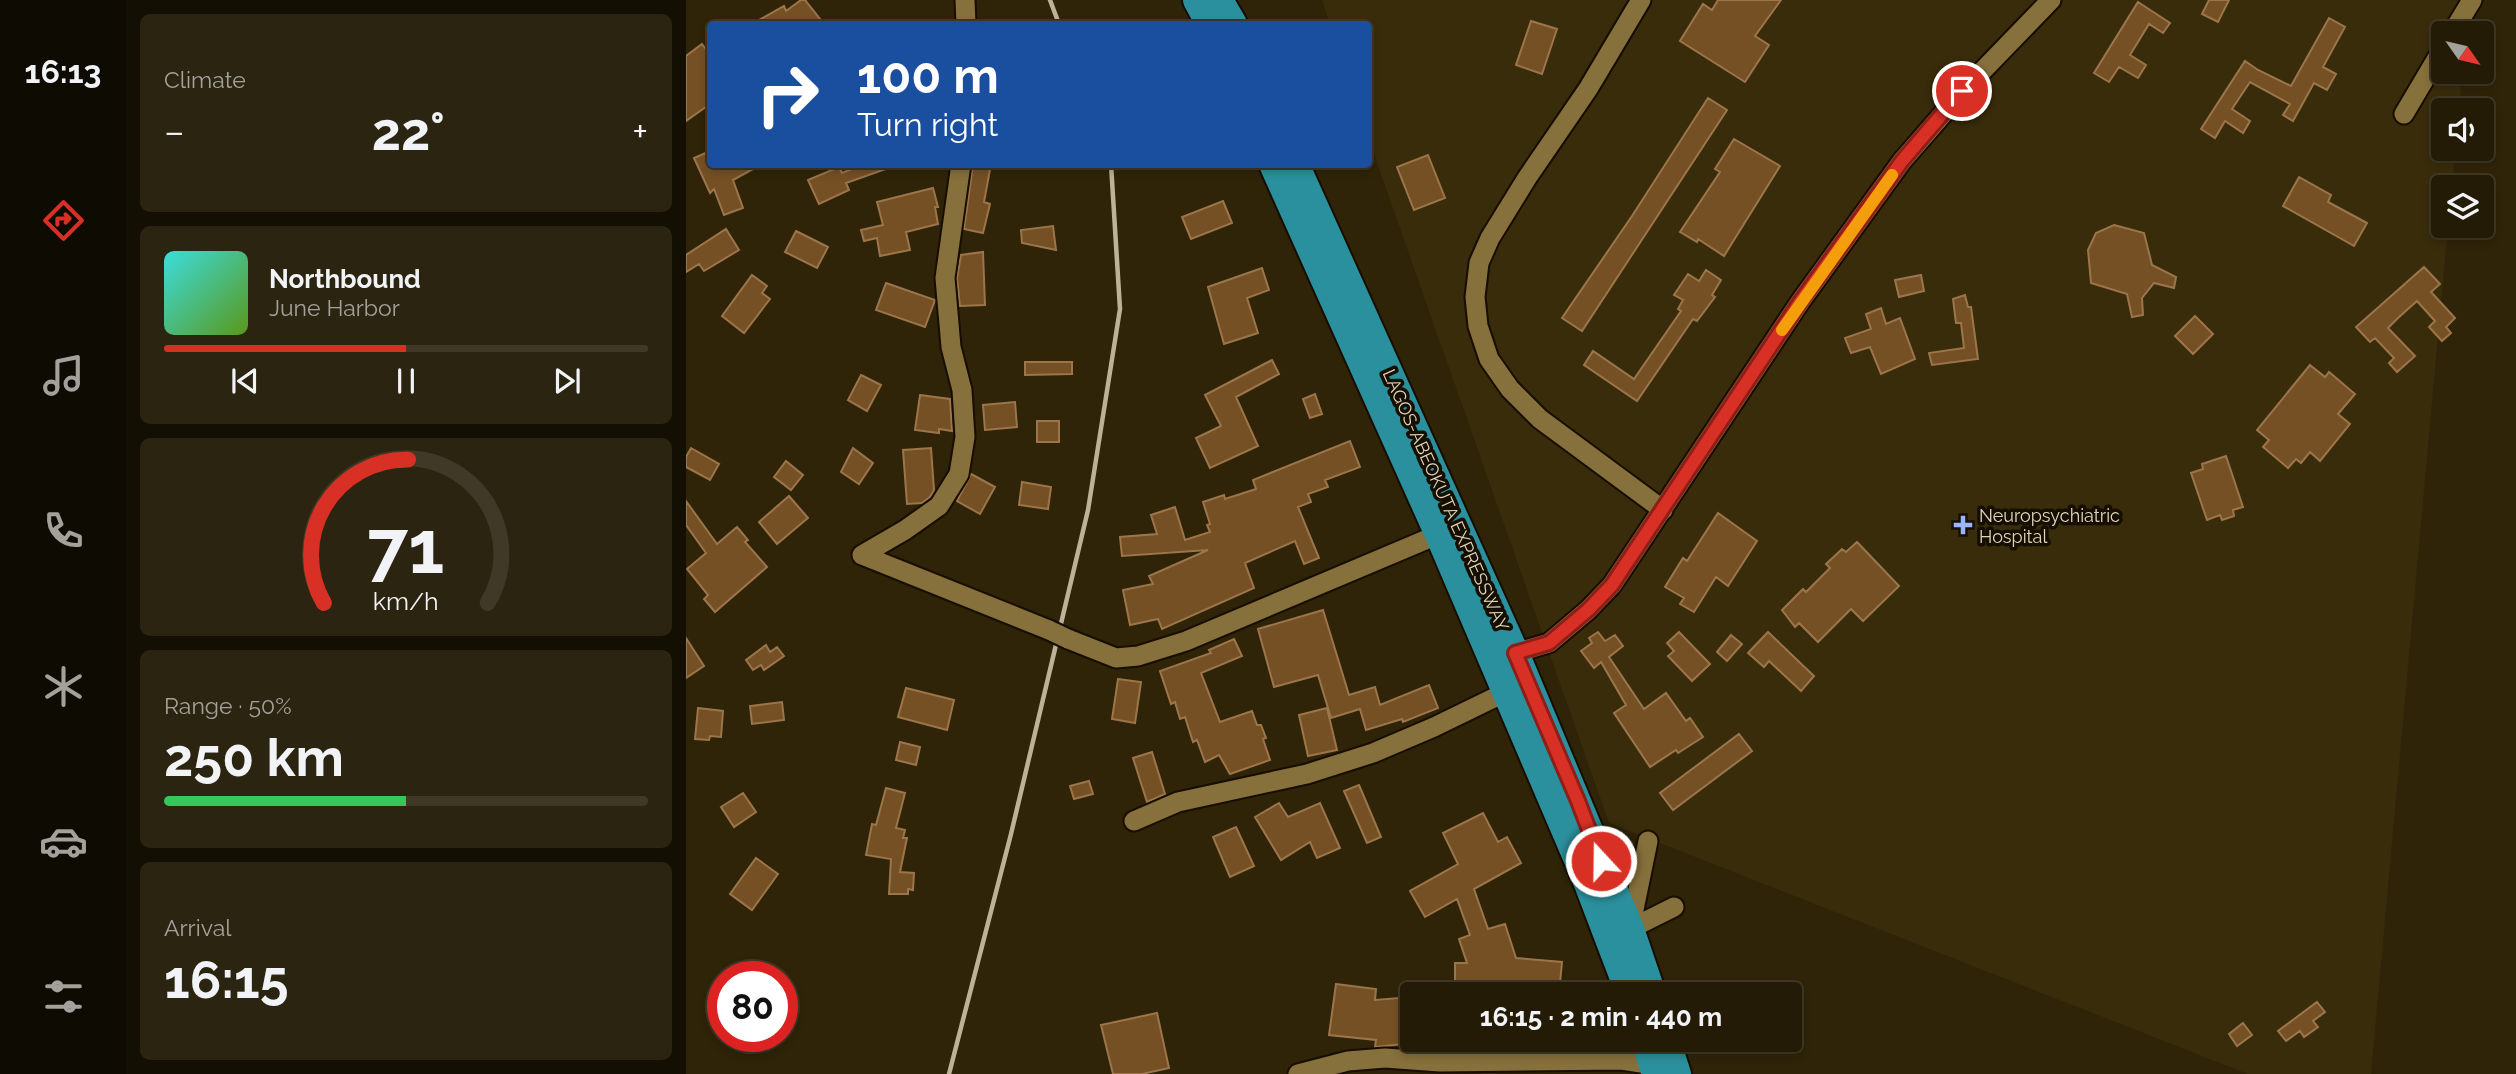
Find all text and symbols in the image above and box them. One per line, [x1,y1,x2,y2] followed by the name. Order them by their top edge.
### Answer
[2431,21,2494,84] north arrow
[2431,21,2494,238] map controls
[857,47,999,104] text: 100 m
[742,49,833,140] icon: right
[25,53,101,90] text: 16:13
[1932,61,1992,121] pin
[164,66,246,93] text: Climate
[1943,72,1981,110] icon: arrive
[2431,98,2494,161] button: sound
[372,101,445,162] text: 22°
[857,106,998,143] text: Turn right
[164,109,184,154] text: −
[632,109,648,154] text: +
[2431,175,2494,238] button: layers
[39,196,88,245] icon: directions
[269,264,421,294] text: Northbound
[269,294,400,321] text: June Harbor
[39,351,88,400] icon: music
[226,362,264,400] icon: previous
[387,362,425,400] icon: pause
[548,362,586,400] icon: next
[1379,366,1514,634] street label: LAGOS-ABEOKUTA EXPRESSWAY
[368,505,444,590] text: 71
[1979,505,2120,547] place label: Neuropsychiatric Hospital
[39,506,88,555] icon: phone
[1953,515,1973,535] marker: Neuropsychiatric Hospital
[373,586,439,616] text: km/h
[39,662,88,711] icon: climate
[164,692,292,719] text: Range · 50%
[164,727,344,788] text: 250 km
[39,817,88,866] icon: car
[1564,824,1638,898] position arrow
[164,914,231,941] text: Arrival
[164,949,289,1010] text: 16:15
[707,961,798,1052] speed limit sign: 80
[39,972,88,1021] icon: filters
[1480,1002,1722,1032] text: 16:15 · 2 min · 440 m

